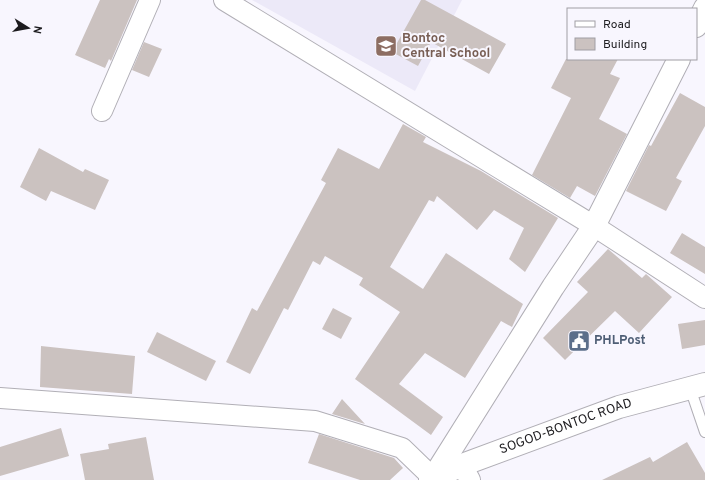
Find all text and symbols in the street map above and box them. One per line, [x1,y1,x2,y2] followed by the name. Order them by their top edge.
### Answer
[8,8,48,48] north arrow
[567,8,697,60] legend
[603,17,631,33] text: Road
[29,25,44,35] text: N
[402,31,490,62] place label: Bontoc Central School
[373,33,399,59] school or university icon: Bontoc Central School
[603,37,647,53] text: Building
[566,328,592,354] public building icon: PHLPost
[594,333,646,349] place label: PHLPost
[498,396,634,458] street label: SOGOD-BONTOC ROAD

